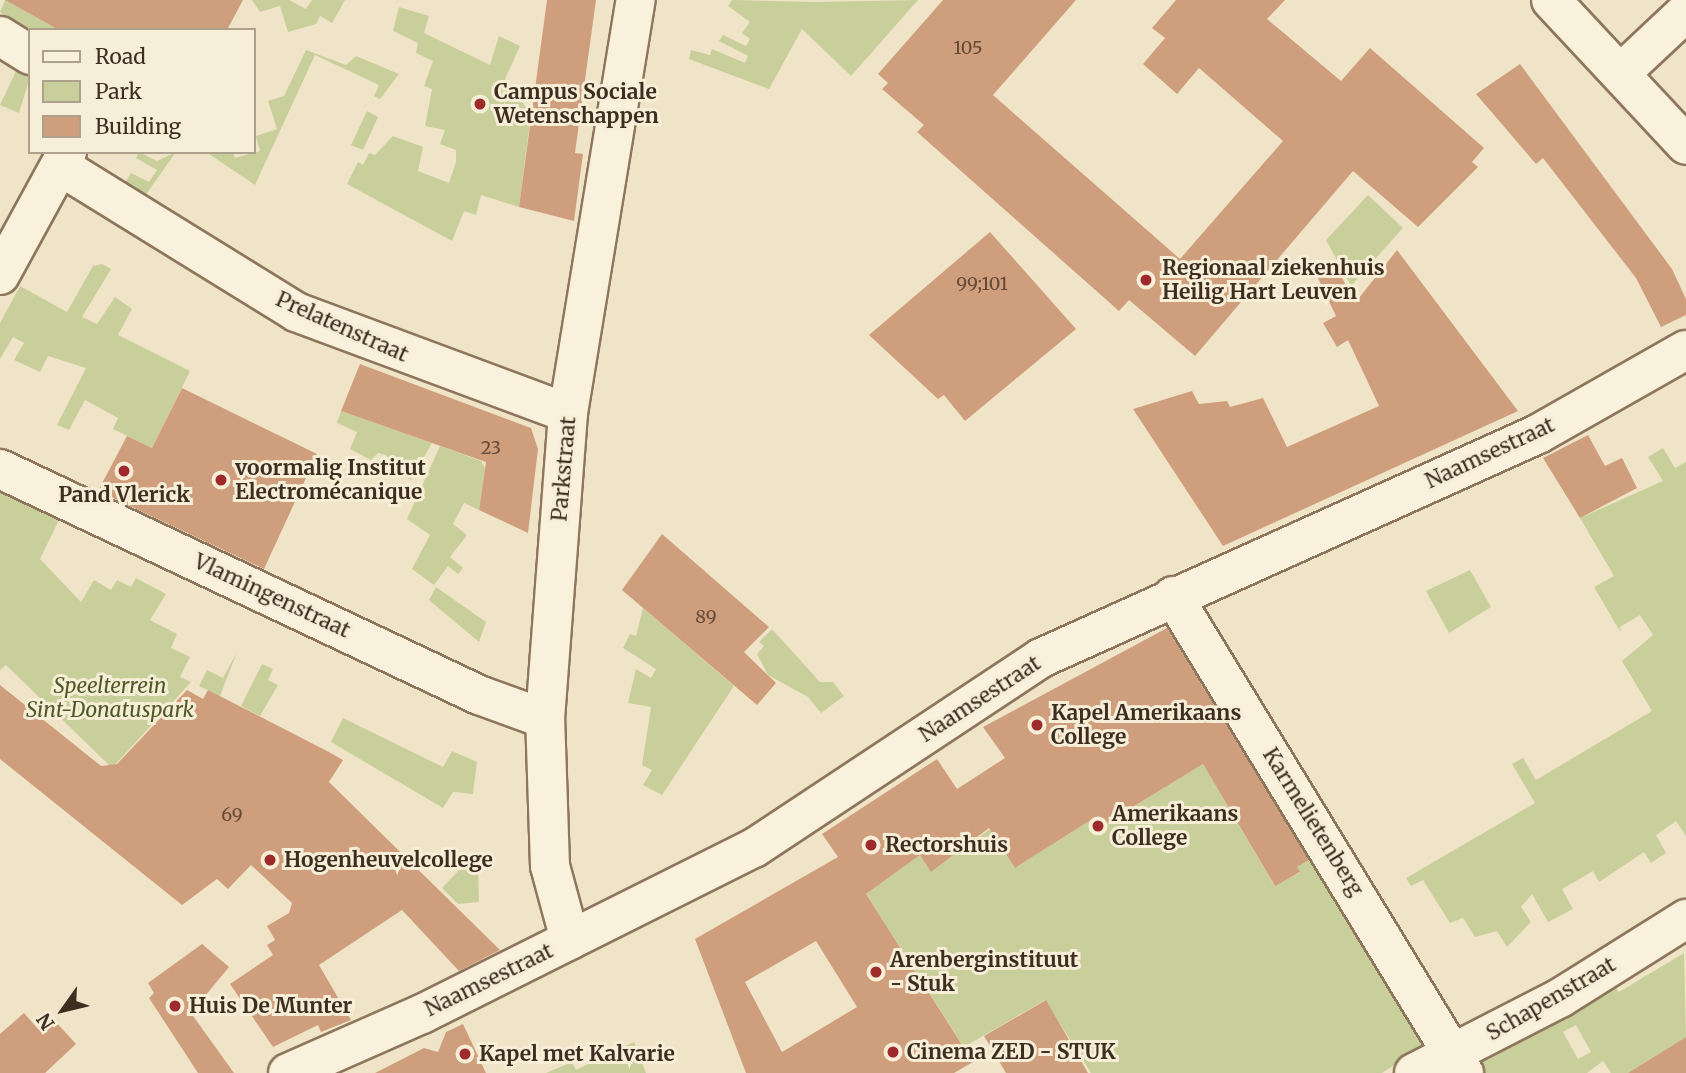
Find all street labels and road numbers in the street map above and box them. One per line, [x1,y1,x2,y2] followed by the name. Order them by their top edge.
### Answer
[272,287,412,367] street label: Prelatenstraat
[1421,412,1559,494] street label: Naamsestraat
[547,415,581,523] street label: Parkstraat
[190,549,354,643] street label: Vlamingenstraat
[915,650,1045,748] street label: Naamsestraat
[1257,743,1369,901] street label: Karmelietenberg
[421,938,557,1022] street label: Naamsestraat
[1482,952,1620,1046] street label: Schapenstraat

